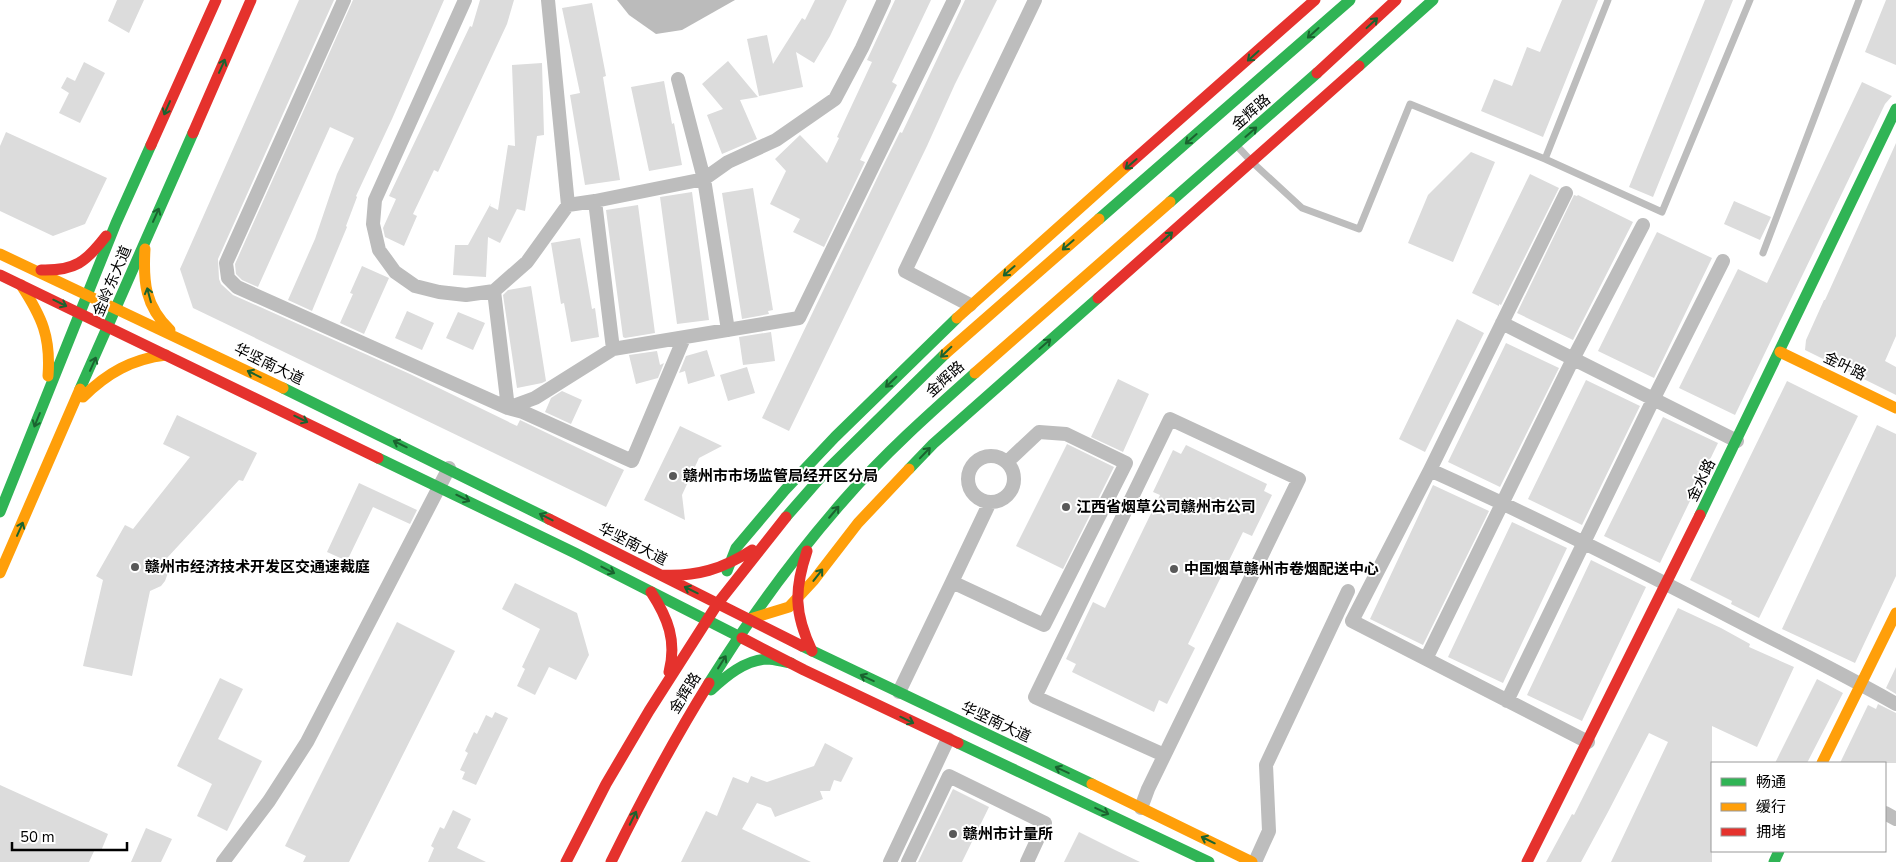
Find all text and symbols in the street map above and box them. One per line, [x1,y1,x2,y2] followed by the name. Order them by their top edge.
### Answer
[1365,17,1378,29] one-way arrow
[1307,27,1320,38] one-way arrow
[1246,50,1259,61] one-way arrow
[218,59,228,74] one-way arrow
[1227,90,1275,134] street label: 金辉路
[162,100,172,115] one-way arrow
[1244,126,1257,137] one-way arrow
[1185,134,1198,145] one-way arrow
[1125,158,1138,169] one-way arrow
[152,208,162,223] one-way arrow
[1161,231,1174,243] one-way arrow
[1061,240,1074,251] one-way arrow
[88,243,136,319] street label: 金岭东大道
[1003,265,1016,276] one-way arrow
[144,288,153,304] one-way arrow
[52,299,67,309] one-way arrow
[1039,338,1052,350] one-way arrow
[231,339,307,389] street label: 华坚南大道
[939,346,952,358] one-way arrow
[1820,347,1870,385] street label: 金叶路
[88,357,98,372] one-way arrow
[922,357,968,401] street label: 金辉路
[247,368,262,378] one-way arrow
[885,376,897,388] one-way arrow
[32,412,41,427] one-way arrow
[293,415,308,425] one-way arrow
[393,439,408,449] one-way arrow
[919,447,931,459] one-way arrow
[1682,455,1720,505] street label: 金水路
[683,466,878,486] place label: 赣州市市场监管局经开区分局
[667,470,679,482] marker: 赣州市市场监管局经开区分局
[455,494,470,503] one-way arrow
[1076,497,1256,517] place label: 江西省烟草公司赣州市公司
[1060,501,1072,513] marker: 江西省烟草公司赣州市公司
[829,506,840,519] one-way arrow
[539,512,554,521] one-way arrow
[595,518,671,570] street label: 华坚南大道
[15,522,25,537] one-way arrow
[145,557,370,577] place label: 赣州市经济技术开发区交通速裁庭
[1184,559,1379,579] place label: 中国烟草赣州市卷烟配送中心
[129,561,141,573] marker: 赣州市经济技术开发区交通速裁庭
[1168,563,1180,575] marker: 中国烟草赣州市卷烟配送中心
[601,565,616,575] one-way arrow
[812,569,823,582] one-way arrow
[684,584,699,594] one-way arrow
[717,656,727,670] one-way arrow
[665,669,705,717] street label: 金辉路
[860,672,875,682] one-way arrow
[958,697,1034,747] street label: 华坚南大道
[899,715,914,725] one-way arrow
[1711,762,1886,852] legend
[1054,764,1069,774] one-way arrow
[1756,772,1786,792] text: 畅通
[1756,797,1786,817] text: 缓行
[1094,807,1109,817] one-way arrow
[628,811,638,826] one-way arrow
[12,820,128,852] scale bar
[1756,822,1786,842] text: 拥堵
[963,824,1053,844] place label: 赣州市计量所
[20,827,55,847] text: 50 m
[947,828,959,840] marker: 赣州市计量所
[1201,835,1216,845] one-way arrow

